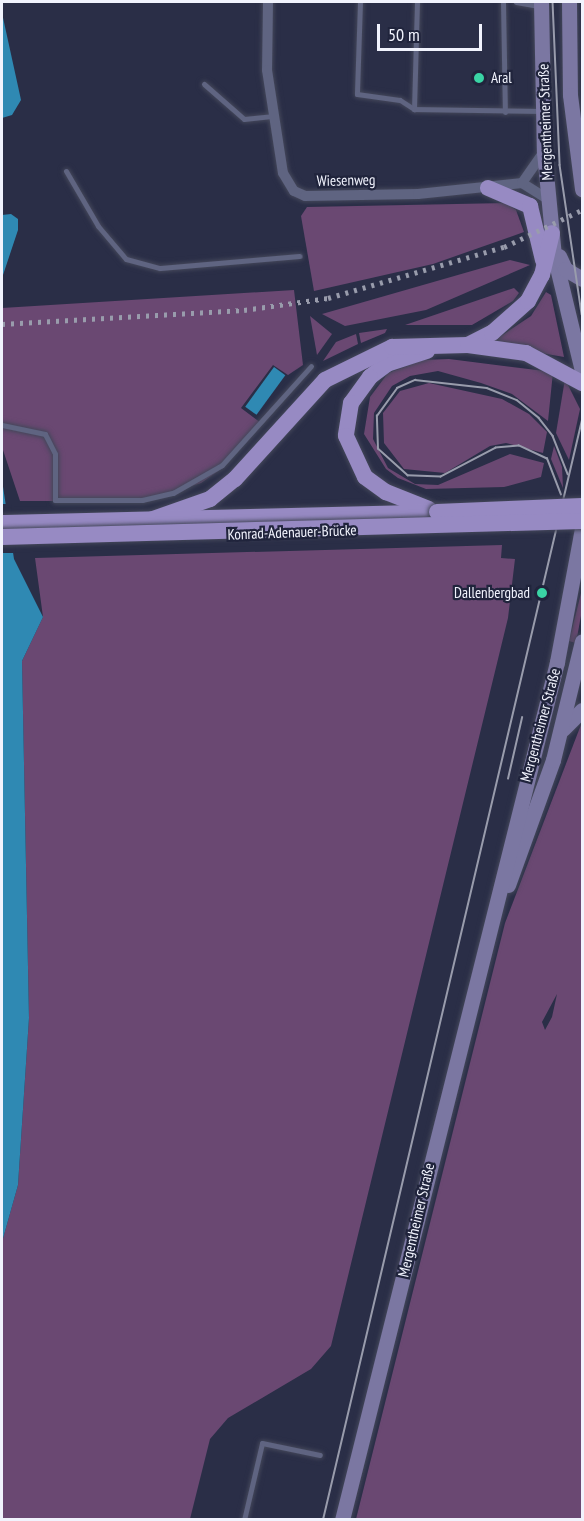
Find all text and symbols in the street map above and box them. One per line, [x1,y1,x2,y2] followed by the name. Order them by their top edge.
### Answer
[380,12,485,50] scale bar
[388,23,420,46] text: 50 m
[534,63,556,181] street label: Mergentheimer Straße
[491,69,512,87] place label: Aral
[472,71,486,85] marker: Aral
[317,170,375,190] street label: Wiesenweg
[227,521,357,543] street label: Konrad-Adenauer-Brücke
[454,584,530,602] place label: Dallenbergbad
[535,586,549,600] marker: Dallenbergbad
[516,666,564,784] street label: Mergentheimer Straße
[394,1161,438,1279] street label: Mergentheimer Straße

